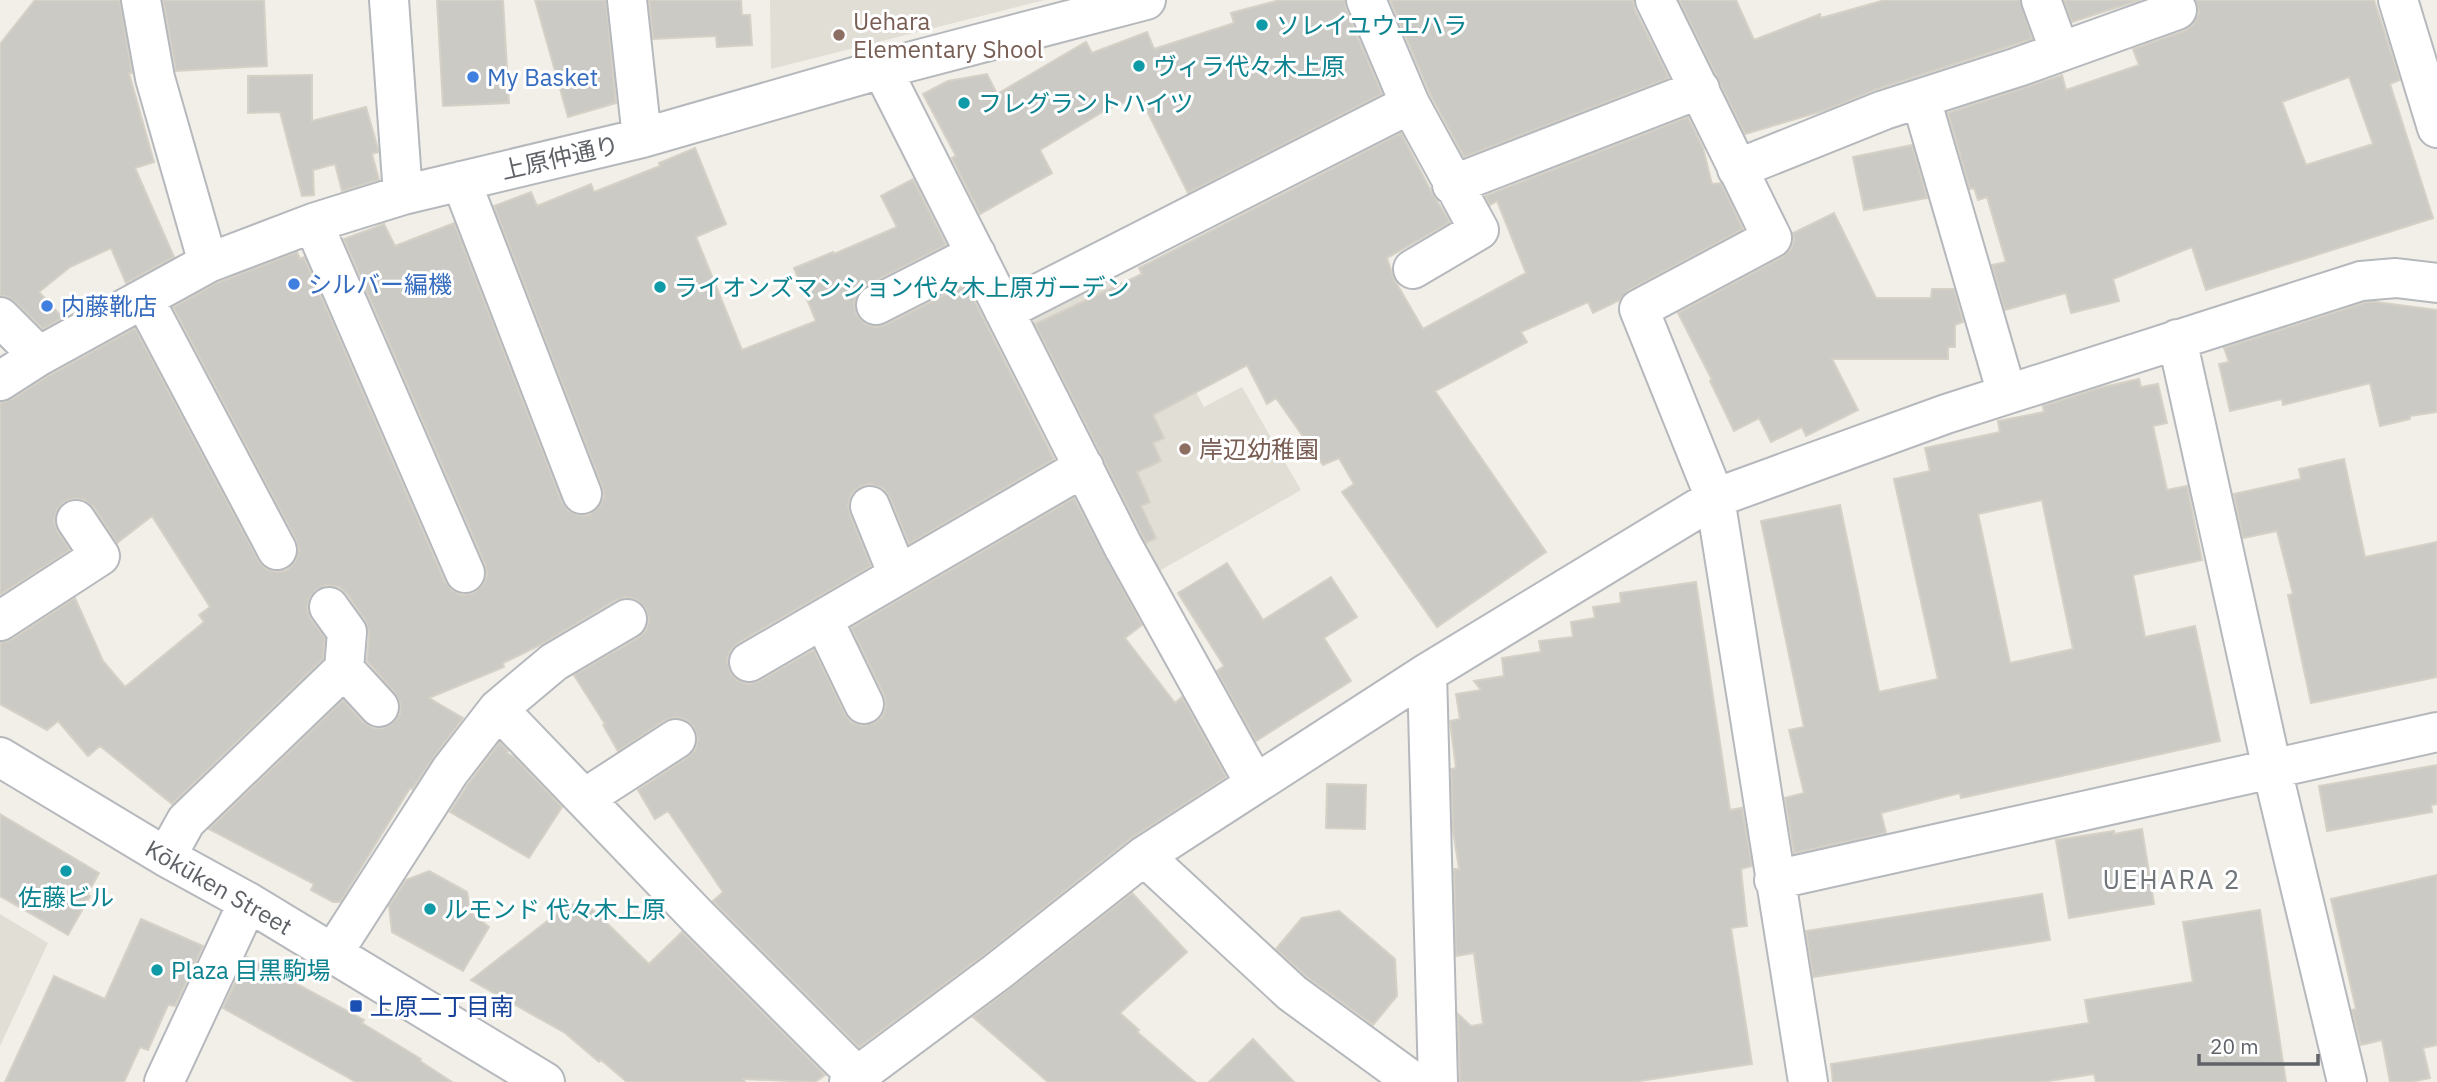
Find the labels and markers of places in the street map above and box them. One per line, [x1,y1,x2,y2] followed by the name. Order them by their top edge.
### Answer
[853,5,1043,65] place label: Uehara Elementary Shool
[1276,9,1468,41] place label: ソレイユウエハラ
[1254,17,1270,33] marker: ソレイユウエハラ
[831,27,847,43] marker: Uehara Elementary Shool
[1153,50,1345,82] place label: ヴィラ代々木上原
[1131,58,1147,74] marker: ヴィラ代々木上原
[487,61,598,93] place label: My Basket
[465,69,481,85] marker: My Basket
[978,87,1194,119] place label: フレグラントハイツ
[956,95,972,111] marker: フレグラントハイツ
[308,268,452,300] place label: シルバー編機
[674,271,1130,303] place label: ライオンズマンション代々木上原ガーデン
[286,276,302,292] marker: シルバー編機
[652,279,668,295] marker: ライオンズマンション代々木上原ガーデン
[61,290,157,322] place label: 内藤靴店
[39,298,55,314] marker: 内藤靴店
[1199,433,1319,465] place label: 岸辺幼稚園
[1177,441,1193,457] marker: 岸辺幼稚園
[58,863,74,879] marker: 佐藤ビル
[18,881,114,913] place label: 佐藤ビル
[444,893,666,925] place label: ルモンド 代々木上原
[422,901,438,917] marker: ルモンド 代々木上原
[171,954,331,986] place label: Plaza 目黒駒場
[149,962,165,978] marker: Plaza 目黒駒場
[370,990,514,1022] place label: 上原二丁目南
[348,998,364,1014] marker: 上原二丁目南

